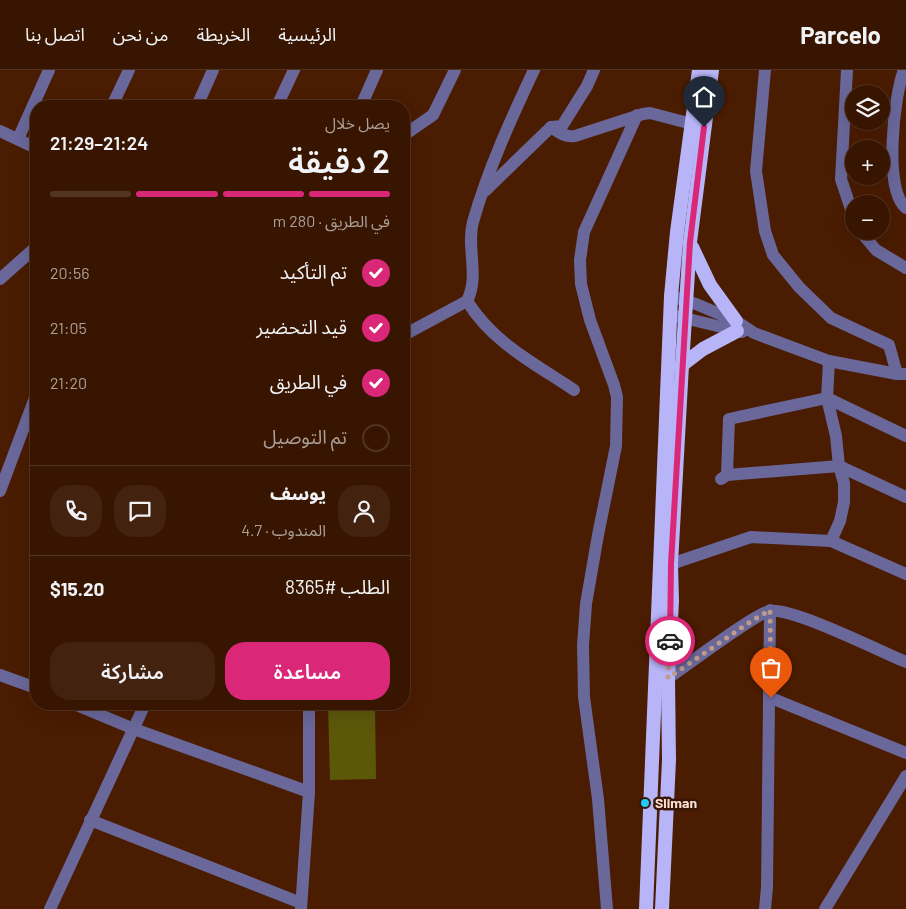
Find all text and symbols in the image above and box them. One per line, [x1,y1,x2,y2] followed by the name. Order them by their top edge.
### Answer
[800,20,881,49] text: Parcelo
[25,23,85,45] text: اتصل بنا
[113,23,168,45] text: من نحن
[196,23,250,45] text: الخريطة
[278,23,336,45] text: الرئيسية
[683,76,725,127] pin
[690,83,718,111] icon: home
[845,85,890,240] map controls
[845,85,890,130] button: layers
[325,113,390,132] text: يصل خلال
[50,131,148,154] text: 21:24–21:29
[845,140,890,185] button: +
[288,141,390,179] text: 2 دقيقة
[845,195,890,240] button: −
[273,211,390,230] text: في الطريق · 280 m
[362,259,390,287] icon: check
[280,260,347,283] text: تم التأكيد
[50,263,90,282] text: 20:56
[362,314,390,342] icon: check
[256,315,347,338] text: قيد التحضير
[50,318,87,337] text: 21:05
[362,369,390,397] icon: check
[270,370,347,393] text: في الطريق
[50,373,87,392] text: 21:20
[263,425,347,448] text: تم التوصيل
[270,481,326,504] text: يوسف
[50,485,102,537] button: phone
[114,485,166,537] button: chat
[338,485,390,537] button: person
[241,520,326,539] text: المندوب · 4.7
[285,575,390,598] text: الطلب #8365
[50,577,104,600] text: $15.20
[645,616,695,666] courier
[656,627,684,655] icon: car
[50,642,215,700] button: مشاركة
[225,642,390,700] button: مساعدة
[750,647,792,698] pin
[757,654,785,682] icon: bag
[655,794,697,811] place label: Sliman
[639,797,651,809] marker: Sliman

